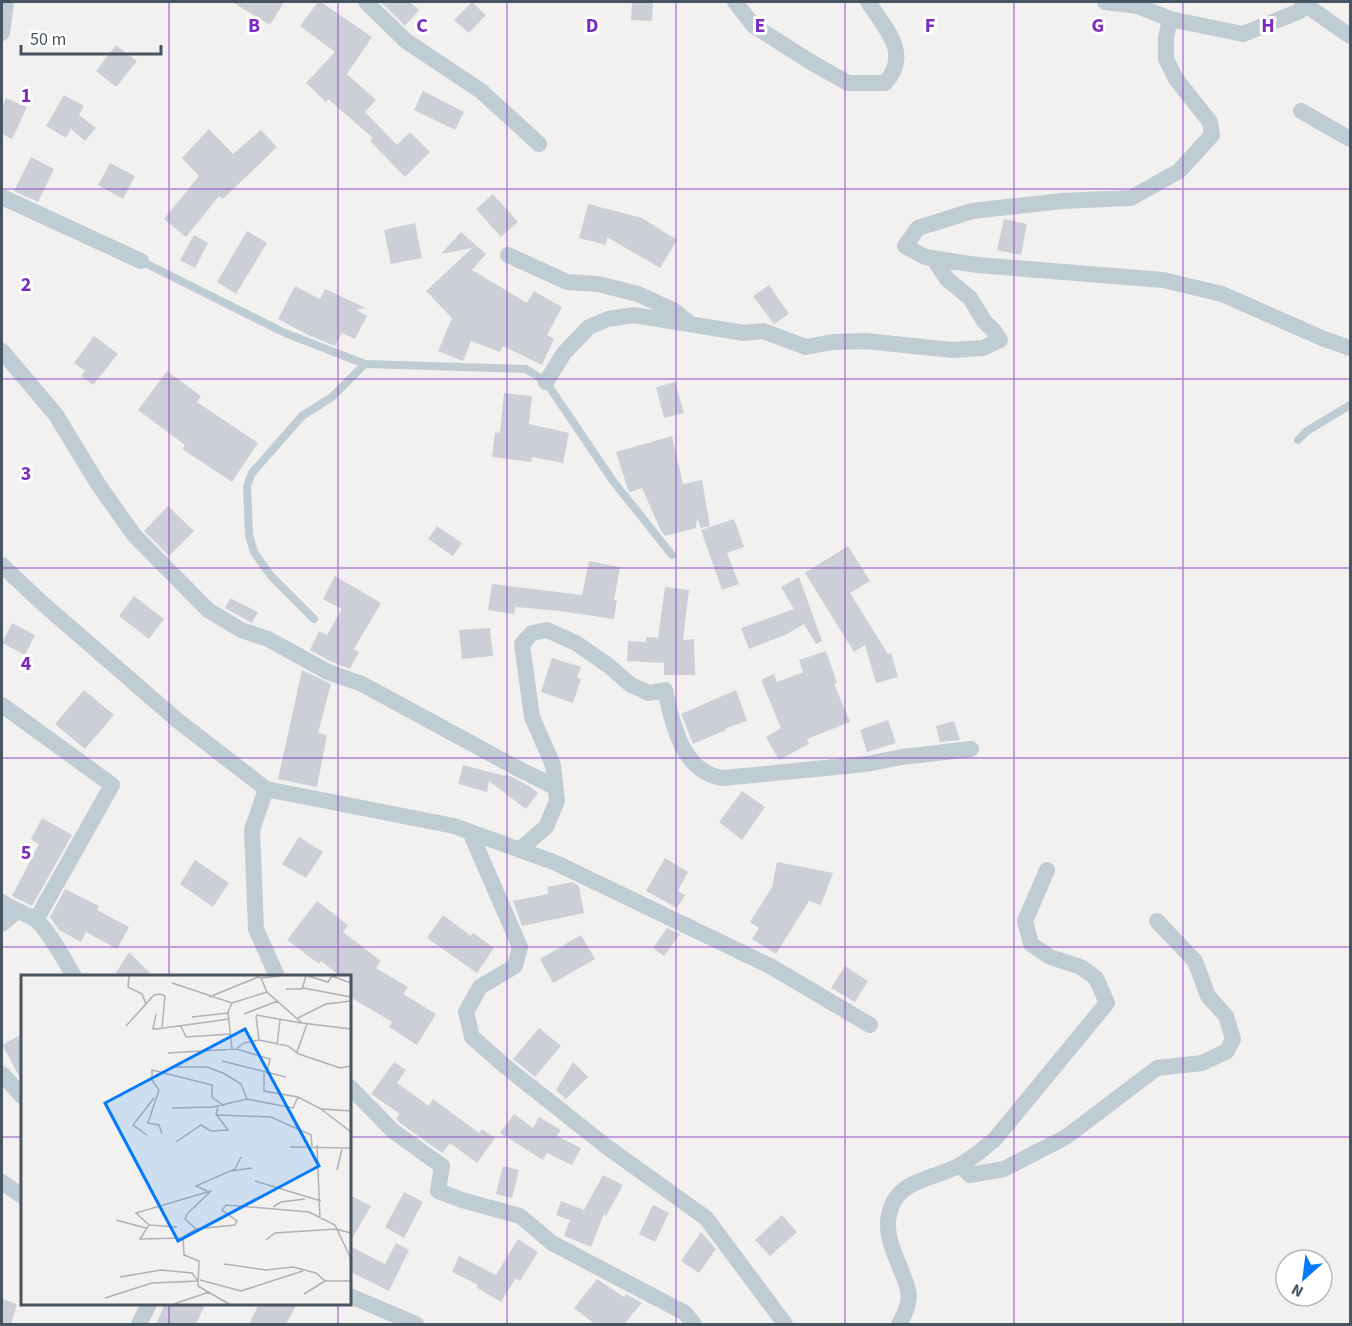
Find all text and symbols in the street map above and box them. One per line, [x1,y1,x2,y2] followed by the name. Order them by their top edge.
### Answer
[248,12,260,40] text: B
[416,12,428,40] text: C
[586,12,598,40] text: D
[755,12,765,40] text: E
[925,12,935,40] text: F
[1092,12,1104,40] text: G
[1261,12,1275,40] text: H
[21,18,160,56] scale bar
[30,27,66,52] text: 50 m
[21,82,31,110] text: 1
[21,271,31,299] text: 2
[21,460,31,488] text: 3
[21,650,32,678] text: 4
[21,839,31,867] text: 5
[21,975,351,1305] inset map
[1274,1248,1334,1308] north arrow
[1288,1278,1307,1303] text: N

